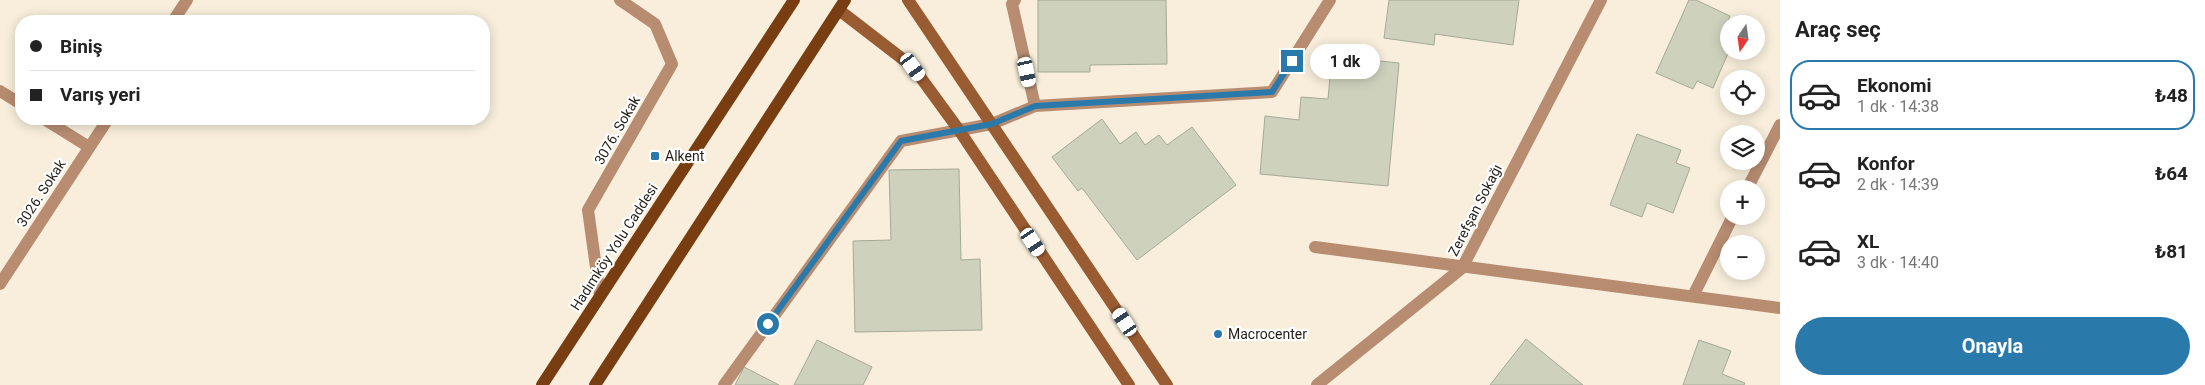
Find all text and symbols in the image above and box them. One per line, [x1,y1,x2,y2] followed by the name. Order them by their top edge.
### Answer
[1720,15,1765,60] north arrow
[1720,15,1765,280] map controls
[1795,17,1881,42] text: Araç seç
[60,35,103,58] text: Biniş
[1310,44,1380,78] callout: 1 dk
[898,50,927,84] car
[1281,50,1303,72] route end
[1330,52,1360,71] text: 1 dk
[1016,56,1037,88] car
[1720,70,1765,115] button: locate
[1797,73,1842,118] icon: car
[1857,74,1931,97] text: Ekonomi
[60,83,140,106] text: Varış yeri
[2155,84,2188,107] text: ₺48
[591,92,644,167] street label: 3076. Sokak
[1857,97,1939,116] text: 1 dk · 14:38
[1720,125,1765,170] button: layers
[665,148,705,164] place label: Alkent
[649,150,661,162] marker: Alkent
[1797,151,1842,196] icon: car
[1857,152,1915,175] text: Konfor
[13,156,69,230] street label: 3026. Sokak
[1445,161,1505,259] street label: Zerefşan Sokağı
[2155,162,2188,185] text: ₺64
[1857,175,1939,194] text: 2 dk · 14:39
[1720,180,1765,225] button: +
[567,181,661,313] street label: Hadımköy Yolu Caddesi
[1018,225,1047,259] car
[1797,229,1842,274] icon: car
[1857,230,1879,253] text: XL
[1720,235,1765,280] button: −
[2155,240,2188,263] text: ₺81
[1857,253,1939,272] text: 3 dk · 14:40
[1110,305,1139,339] car
[757,313,779,335] route start
[1795,317,2190,375] button: Onayla
[1228,326,1307,342] place label: Macrocenter
[1212,328,1224,340] marker: Macrocenter

